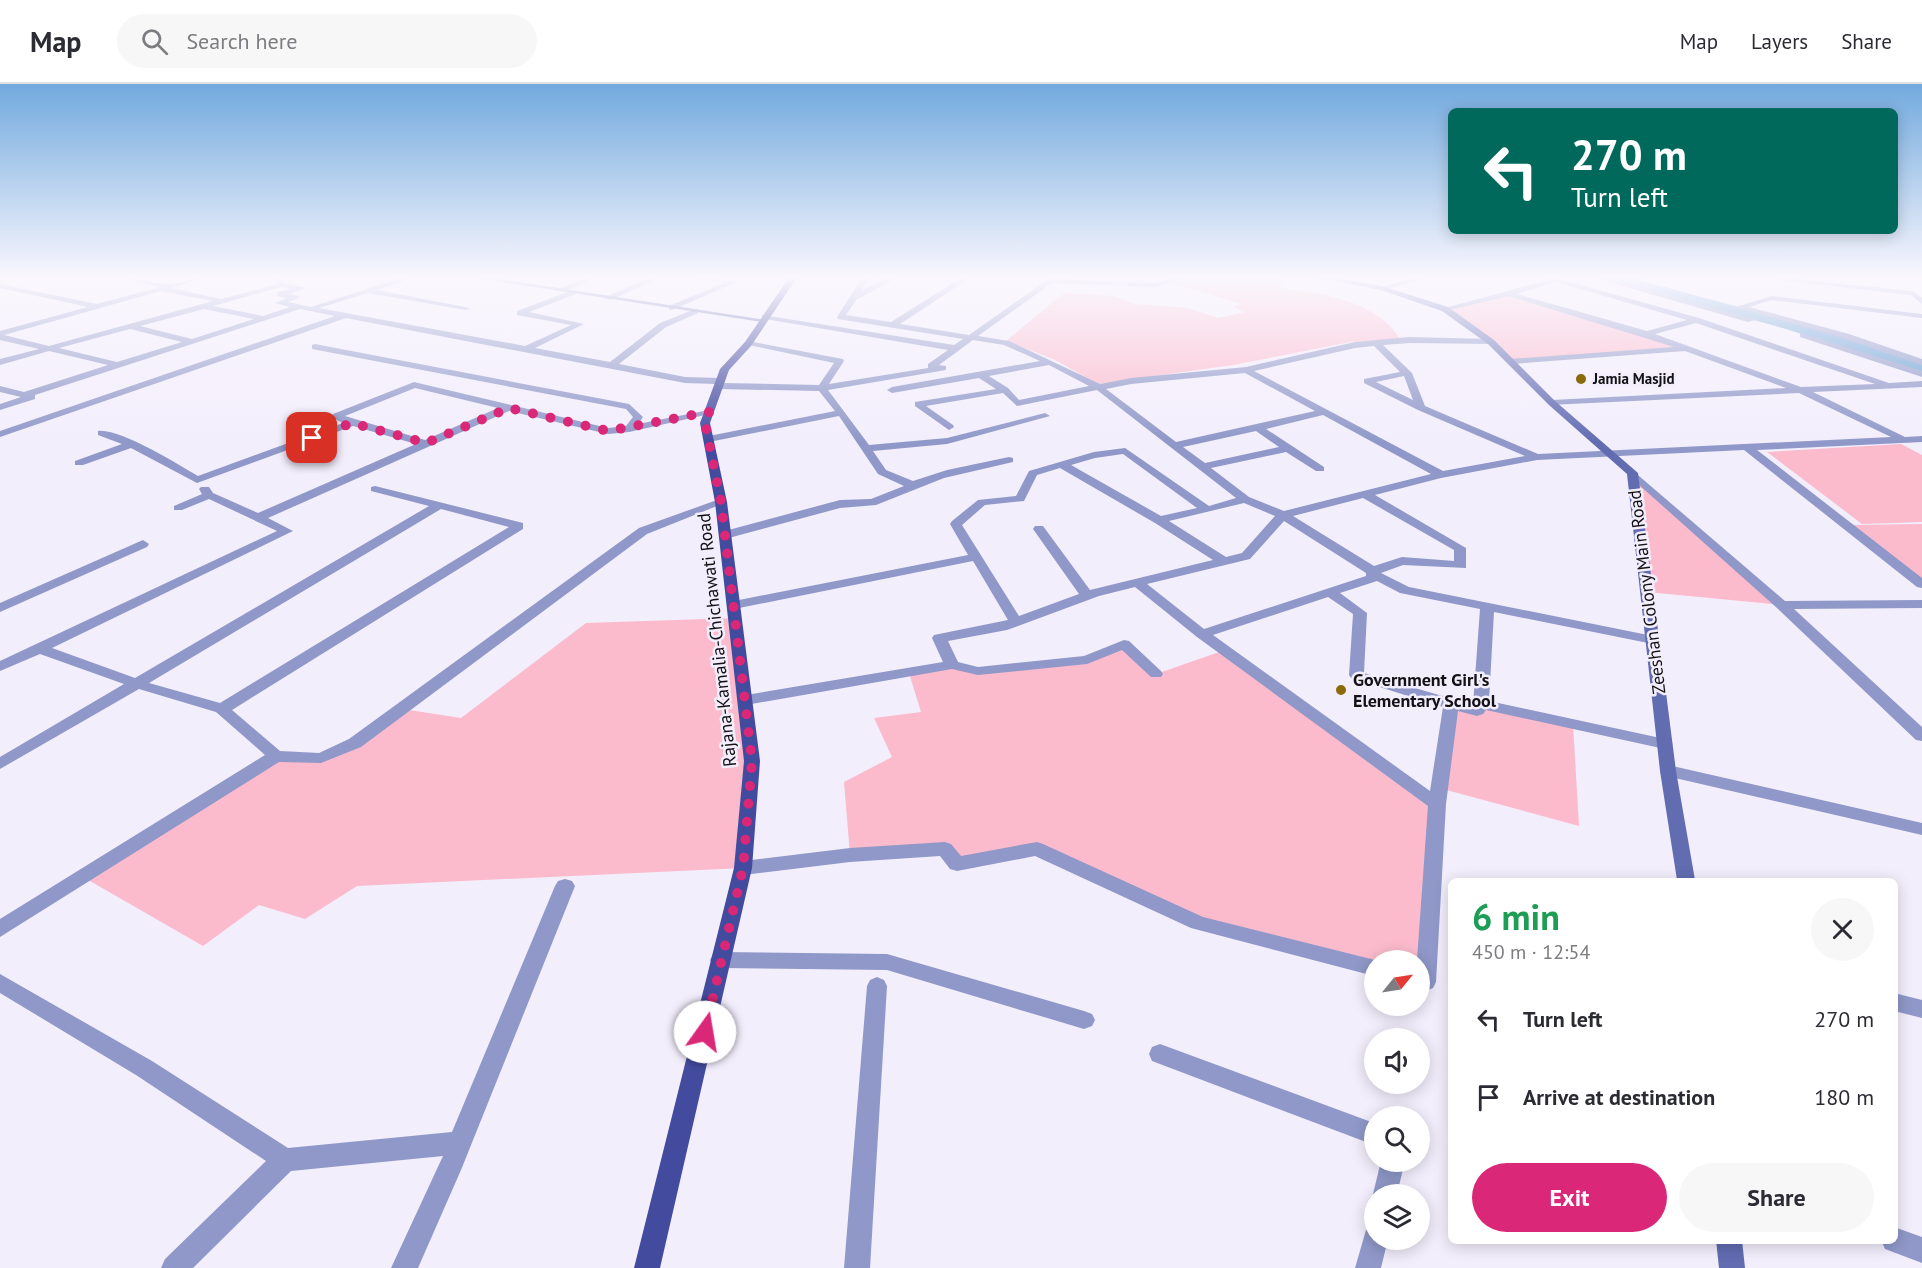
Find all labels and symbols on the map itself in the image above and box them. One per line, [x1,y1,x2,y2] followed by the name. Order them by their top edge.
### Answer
[1592,369,1675,388] place label: Jamia Masjid
[1574,372,1588,386] marker: Jamia Masjid
[286,412,337,463] pin
[1623,489,1670,695] street label: Zeeshan Colony Main Road
[692,512,741,768] street label: Rajana-Kamalia-Chichawati Road
[1353,668,1497,712] place label: Government Girl's Elementary School
[1334,683,1348,697] marker: Government Girl's Elementary School
[1364,950,1430,1016] north arrow
[673,1000,737,1064] position arrow

